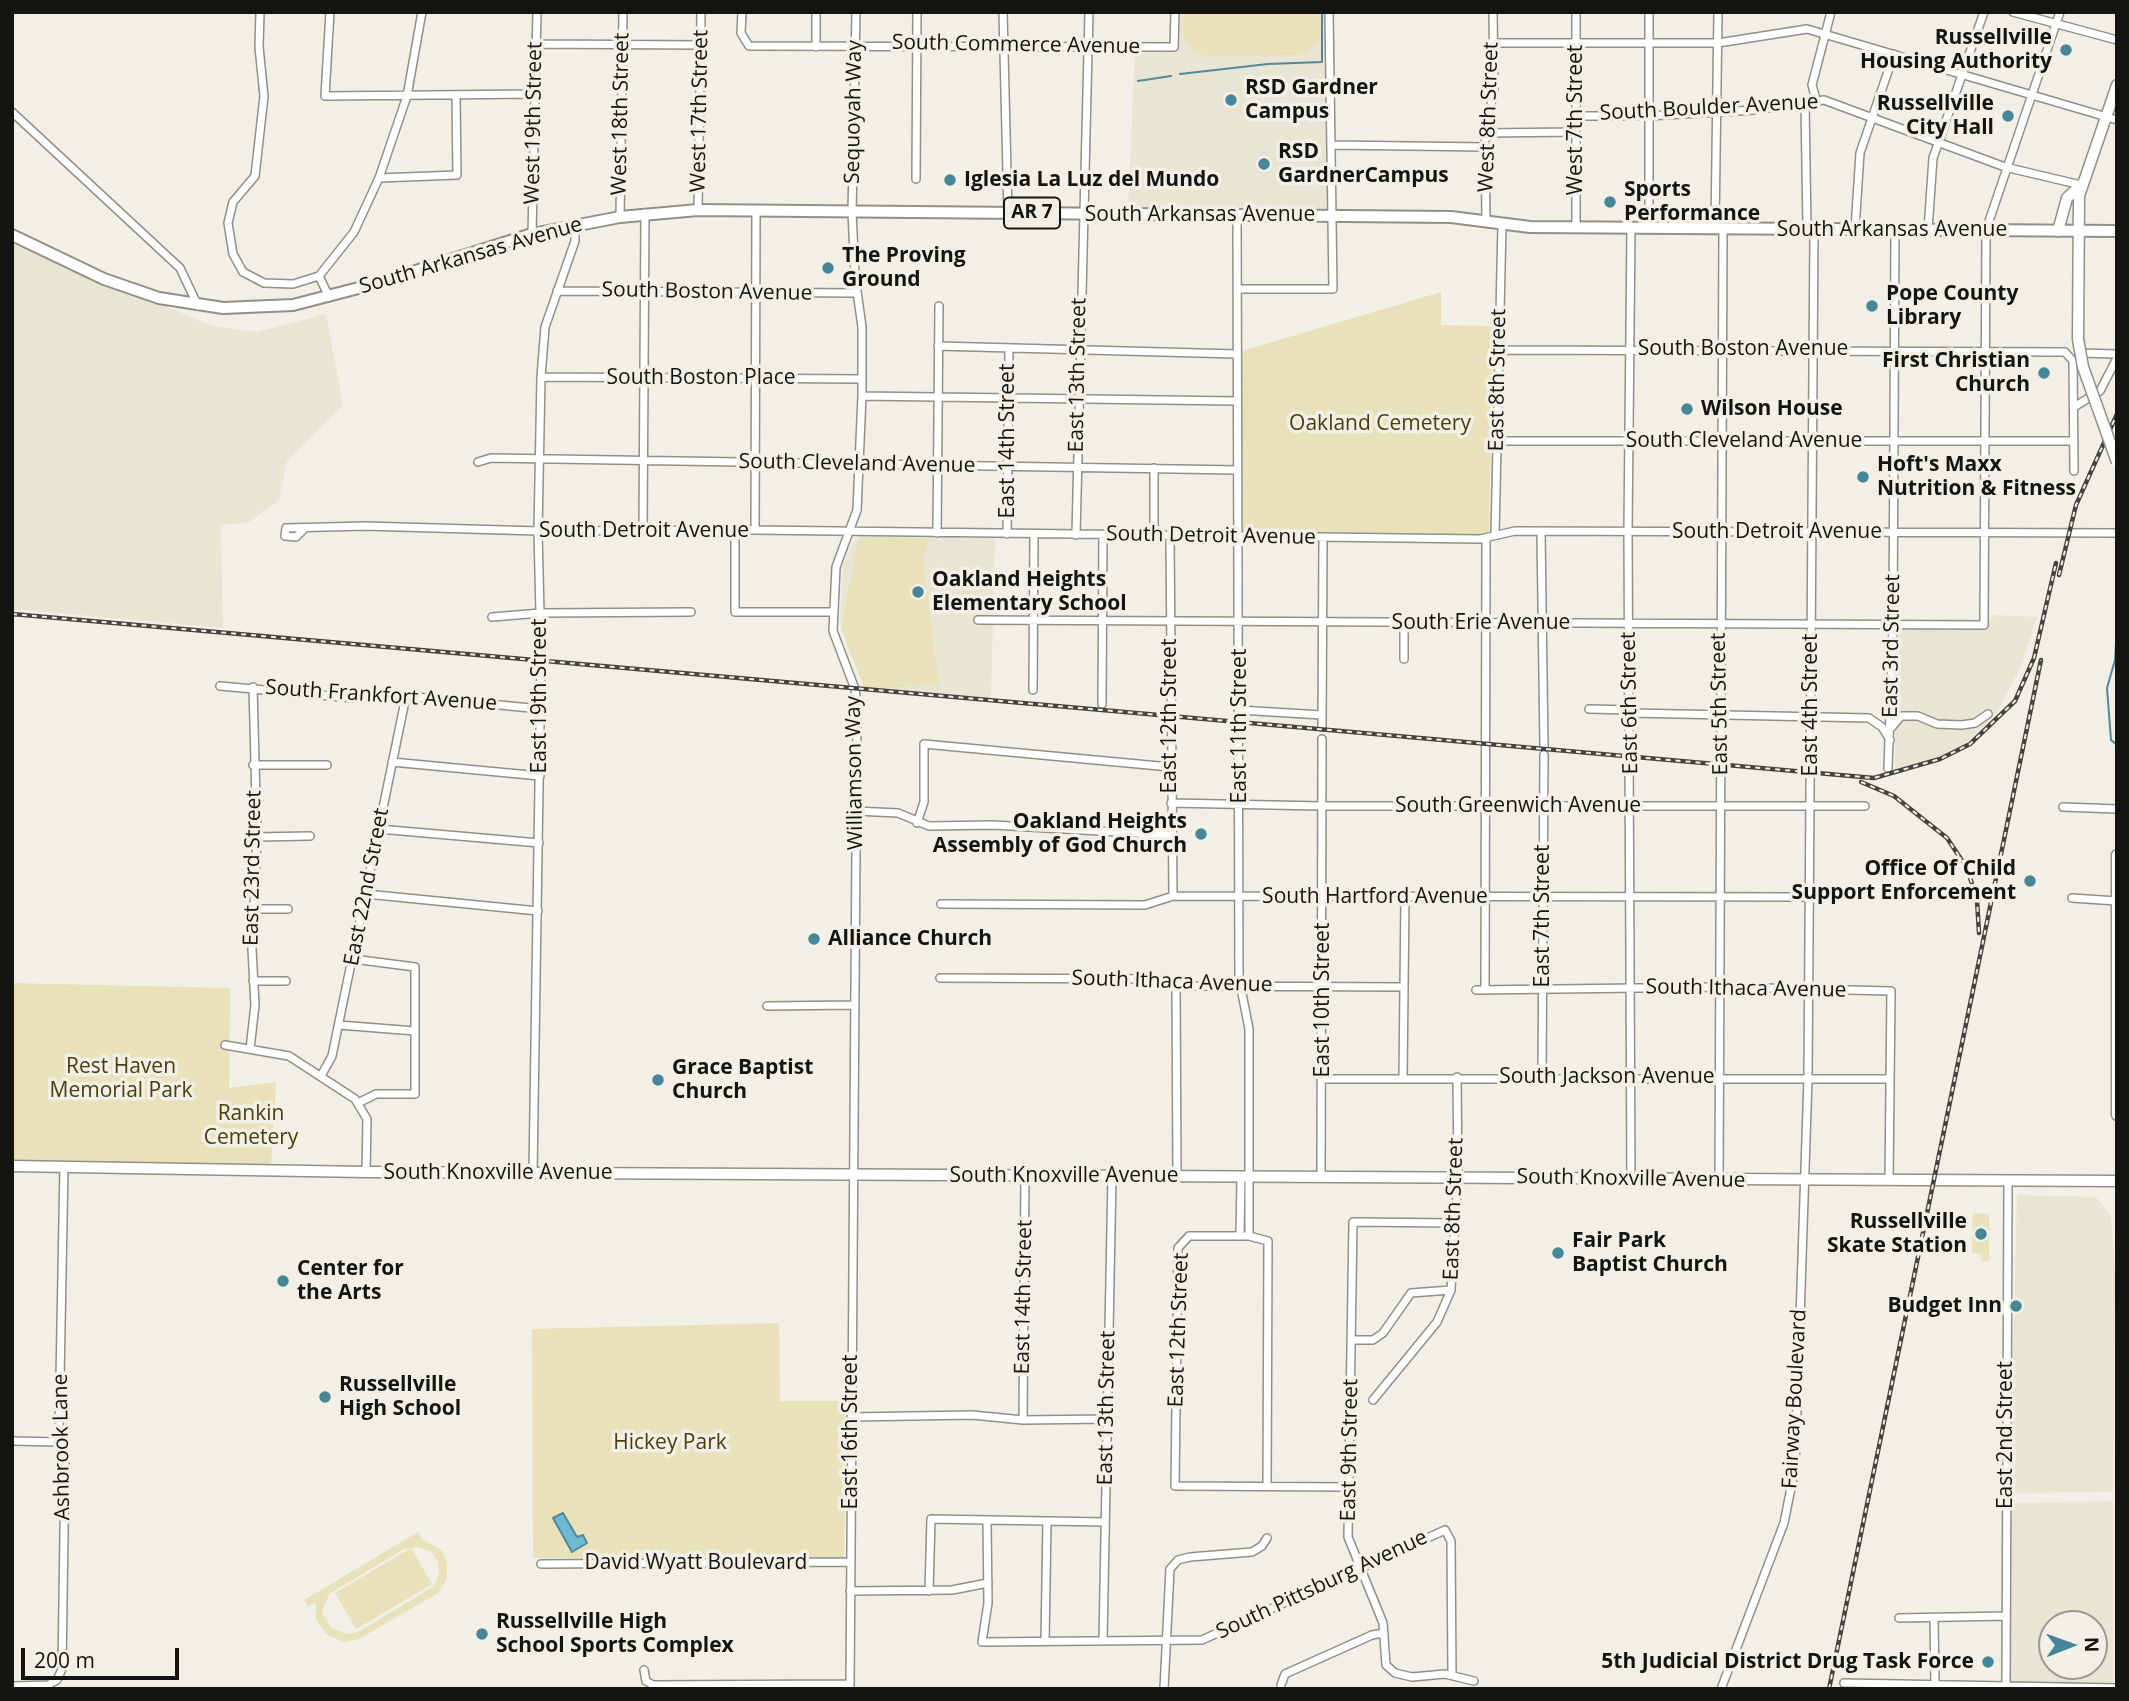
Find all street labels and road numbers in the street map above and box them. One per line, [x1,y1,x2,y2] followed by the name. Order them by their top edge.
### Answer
[686,29,714,193] street label: West 17th Street
[892,30,1140,60] street label: South Commerce Avenue
[607,32,635,196] street label: West 18th Street
[840,40,868,184] street label: Sequoyah Way
[520,41,548,205] street label: West 19th Street
[1474,41,1504,193] street label: West 8th Street
[1563,45,1589,195] street label: West 7th Street
[1599,90,1819,126] street label: South Boulder Avenue
[1004,197,1060,228] road number: AR 7
[1085,202,1315,228] street label: South Arkansas Avenue
[357,212,585,300] street label: South Arkansas Avenue
[1777,217,2007,243] street label: South Arkansas Avenue
[601,278,813,306] street label: South Boston Avenue
[1064,297,1092,453] street label: East 13th Street
[1484,308,1512,452] street label: East 8th Street
[1638,336,1848,362] street label: South Boston Avenue
[995,364,1021,518] street label: East 14th Street
[607,365,795,391] street label: South Boston Place
[1626,428,1862,454] street label: South Cleveland Avenue
[738,449,976,479] street label: South Cleveland Avenue
[539,518,749,544] street label: South Detroit Avenue
[1672,519,1882,545] street label: South Detroit Avenue
[1106,522,1316,550] street label: South Detroit Avenue
[1878,574,1906,718] street label: East 3rd Street
[1392,610,1570,636] street label: South Erie Avenue
[527,619,553,773] street label: East 19th Street
[1616,631,1644,775] street label: East 6th Street
[1706,632,1734,776] street label: East 5th Street
[1798,634,1824,776] street label: East 4th Street
[1157,639,1183,793] street label: East 12th Street
[1227,649,1253,803] street label: East 11th Street
[264,675,498,717] street label: South Frankfort Avenue
[841,696,869,850] street label: Williamson Way
[239,790,267,946] street label: East 23rd Street
[1395,793,1641,819] street label: South Greenwich Avenue
[339,806,395,968] street label: East 22nd Street
[1530,845,1556,987] street label: East 7th Street
[1262,884,1488,910] street label: South Hartford Avenue
[1310,923,1336,1077] street label: East 10th Street
[1071,966,1273,998] street label: South Ithaca Avenue
[1645,975,1847,1003] street label: South Ithaca Avenue
[1499,1064,1715,1090] street label: South Jackson Avenue
[1439,1137,1469,1281] street label: East 8th Street
[384,1160,612,1186] street label: South Knoxville Avenue
[950,1163,1178,1189] street label: South Knoxville Avenue
[1516,1164,1746,1194] street label: South Knoxville Avenue
[1010,1219,1038,1375] street label: East 14th Street
[1164,1252,1194,1408] street label: East 12th Street
[1778,1308,1812,1490] street label: Fairway Boulevard
[1093,1330,1121,1486] street label: East 13th Street
[838,1355,864,1509] street label: East 16th Street
[1993,1361,2019,1509] street label: East 2nd Street
[48,1373,76,1521] street label: Ashbrook Lane
[1336,1378,1364,1522] street label: East 9th Street
[1212,1525,1432,1645] street label: South Pittsburg Avenue
[585,1550,807,1576] street label: David Wyatt Boulevard

